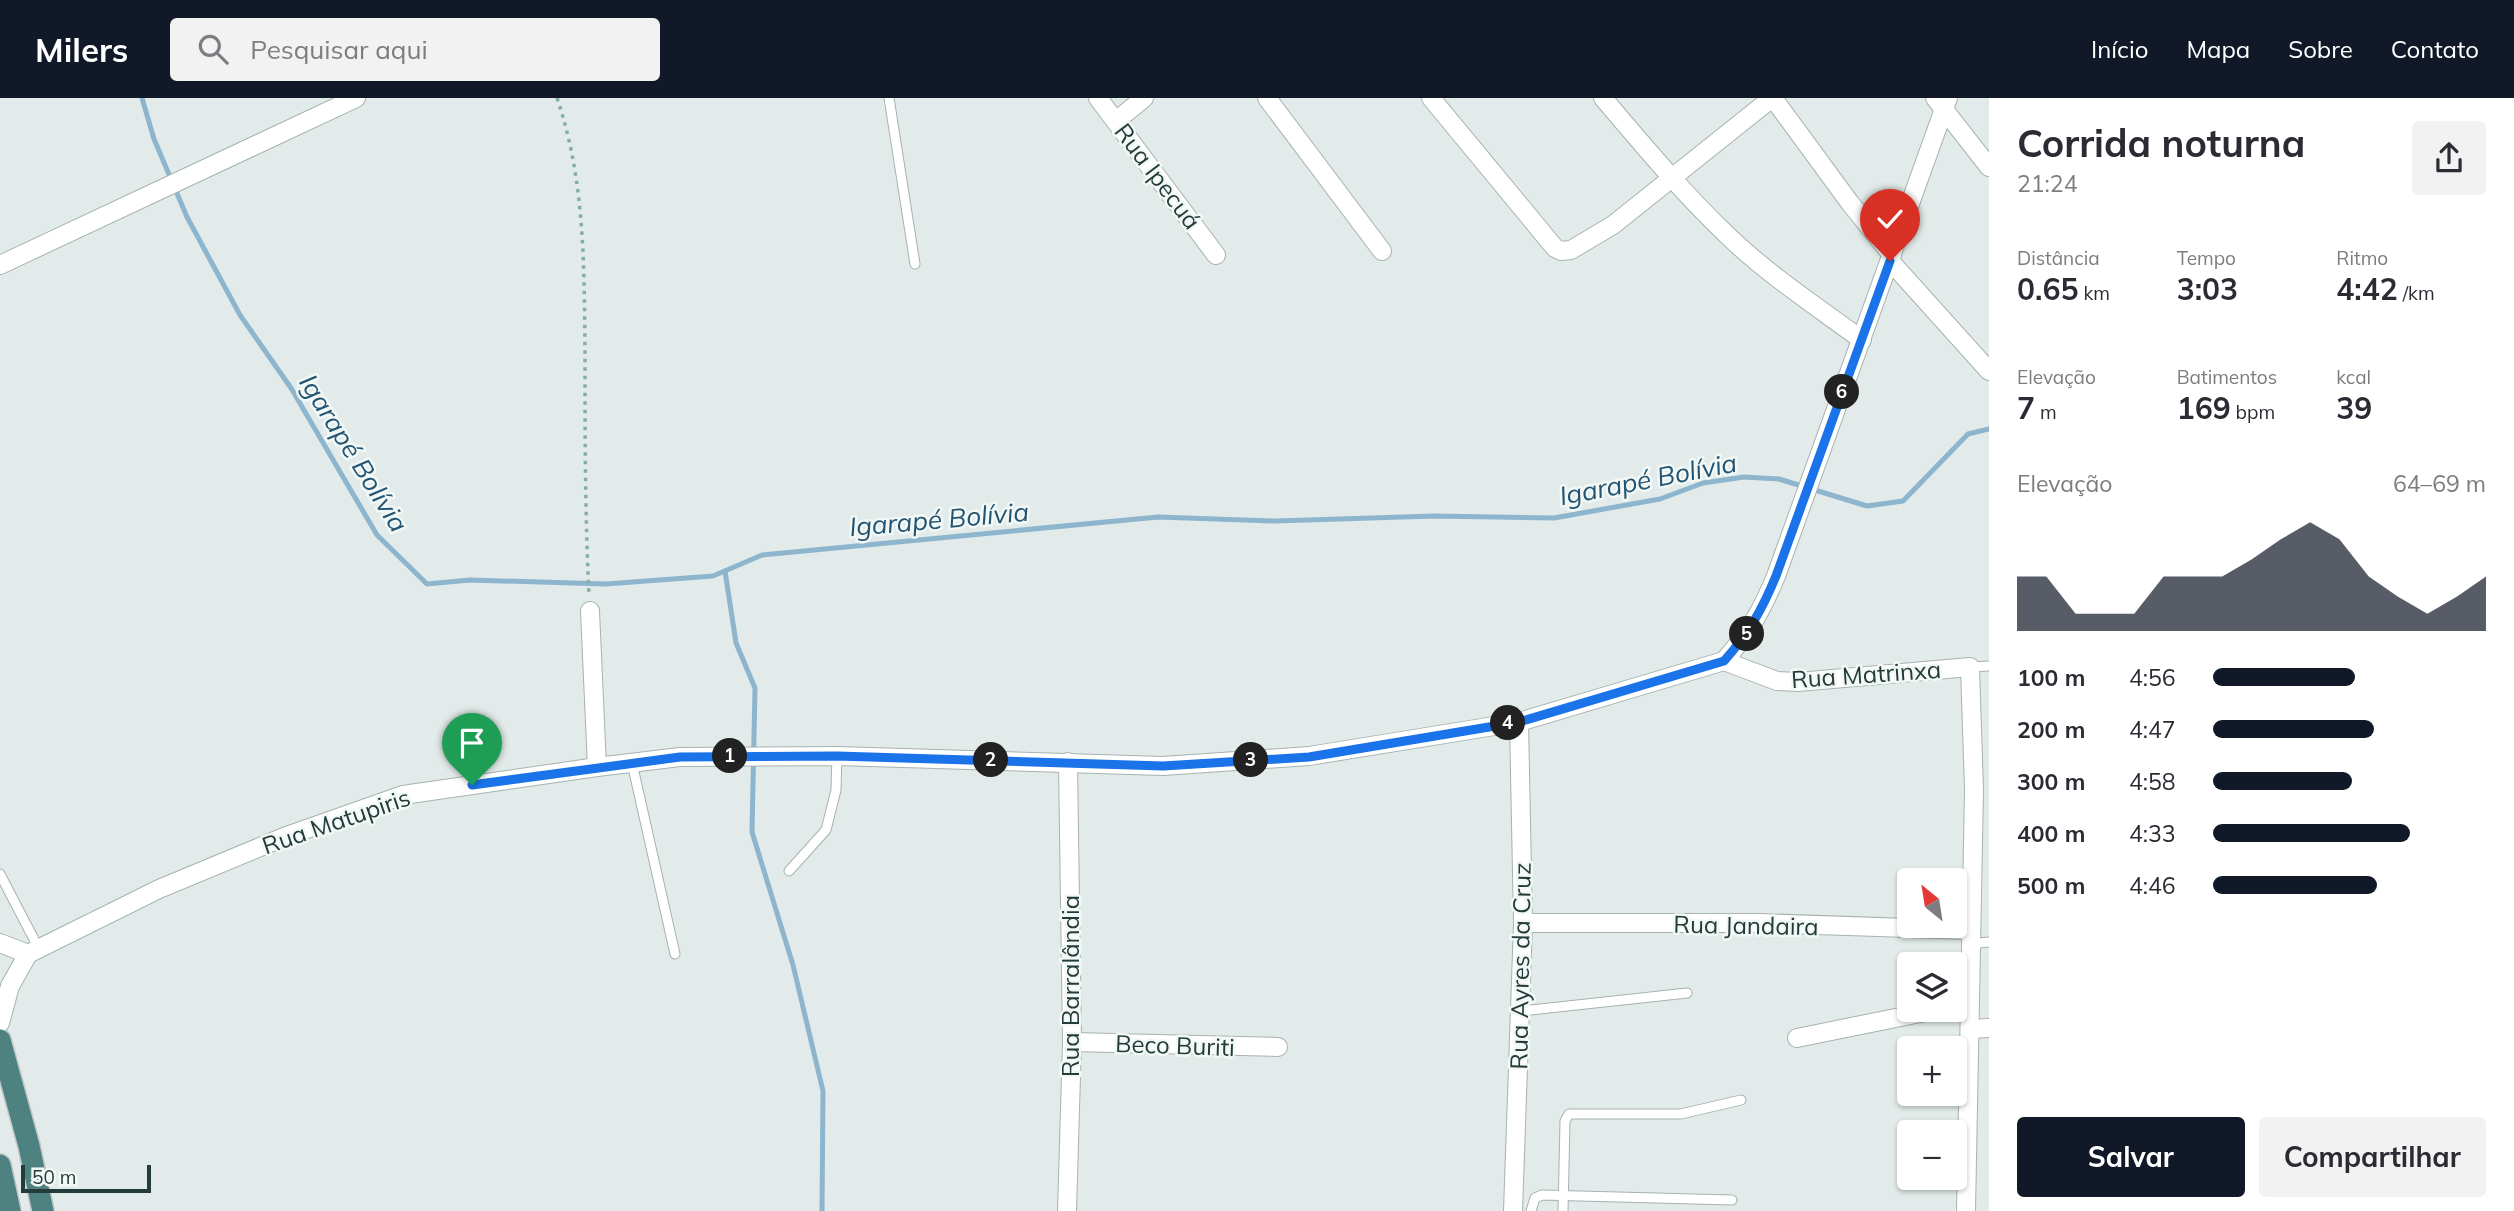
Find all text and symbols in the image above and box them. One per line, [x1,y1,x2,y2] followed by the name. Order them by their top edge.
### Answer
[170,18,660,81] search box
[35,29,128,70] text: Milers
[194,30,232,68] icon: search
[250,33,428,66] text: Pesquisar aqui
[2091,34,2148,64] text: Início
[2186,34,2250,64] text: Mapa
[2288,34,2353,64] text: Sobre
[2391,34,2479,64] text: Contato
[1108,117,1208,235] street label: Rua Ipecuá
[2017,119,2305,167] text: Corrida noturna
[2412,121,2486,195] button: share
[2017,169,2077,198] text: 21:24
[1860,189,1920,261] pin
[1871,200,1909,238] icon: check
[2017,246,2100,270] text: Distância
[2177,246,2236,270] text: Tempo
[2336,246,2388,270] text: Ritmo
[2017,270,2078,308] text: 0.65
[2177,270,2238,308] text: 3:03
[2336,270,2398,308] text: 4:42
[2078,281,2110,305] text: km
[2398,281,2435,305] text: /km
[2017,365,2096,389] text: Elevação
[2177,365,2277,389] text: Batimentos
[2336,365,2371,389] text: kcal
[292,368,416,538] water label: Igarapé Bolívia
[1825,374,1860,410] pin: 6
[1836,379,1847,403] text: 6
[2017,389,2035,427] text: 7
[2177,389,2231,427] text: 169
[2336,389,2372,427] text: 39
[2035,400,2057,424] text: m
[2231,400,2275,424] text: bpm
[1557,446,1739,512] water label: Igarapé Bolívia
[2017,469,2112,498] text: Elevação
[2393,469,2486,498] text: 64–69 m
[848,495,1030,543] water label: Igarapé Bolívia
[1730,616,1764,652] pin: 5
[1741,621,1752,645] text: 5
[1790,654,1942,694] street label: Rua Matrinxa
[2017,663,2085,692] text: 100 m
[2129,663,2176,692] text: 4:56
[1490,706,1526,740] pin: 4
[1502,710,1513,734] text: 4
[442,713,502,785] pin
[2017,715,2085,744] text: 200 m
[2129,715,2176,744] text: 4:47
[453,724,491,762] icon: arrive
[712,738,748,774] pin: 1
[974,742,1009,778] pin: 2
[1234,742,1268,778] pin: 3
[724,743,735,767] text: 1
[985,747,996,771] text: 2
[1245,747,1256,771] text: 3
[2017,767,2085,796] text: 300 m
[2129,767,2176,796] text: 4:58
[258,782,414,860] street label: Rua Matupiris
[2017,819,2085,848] text: 400 m
[2129,819,2176,848] text: 4:33
[1503,862,1537,1070] street label: Rua Ayres da Cruz
[1897,868,1967,938] north arrow
[1897,868,1967,1190] map controls
[2017,871,2085,900] text: 500 m
[2129,871,2176,900] text: 4:46
[1055,895,1085,1077] street label: Rua Barralândia
[1673,909,1819,941] street label: Rua Jandaira
[1897,952,1967,1022] button: layers
[1115,1028,1235,1062] street label: Beco Buriti
[1897,1036,1967,1106] button: +
[2017,1117,2245,1197] button: Salvar
[2259,1117,2486,1197] button: Compartilhar
[1897,1120,1967,1190] button: −
[21,1162,150,1194] scale bar
[32,1165,76,1189] text: 50 m

